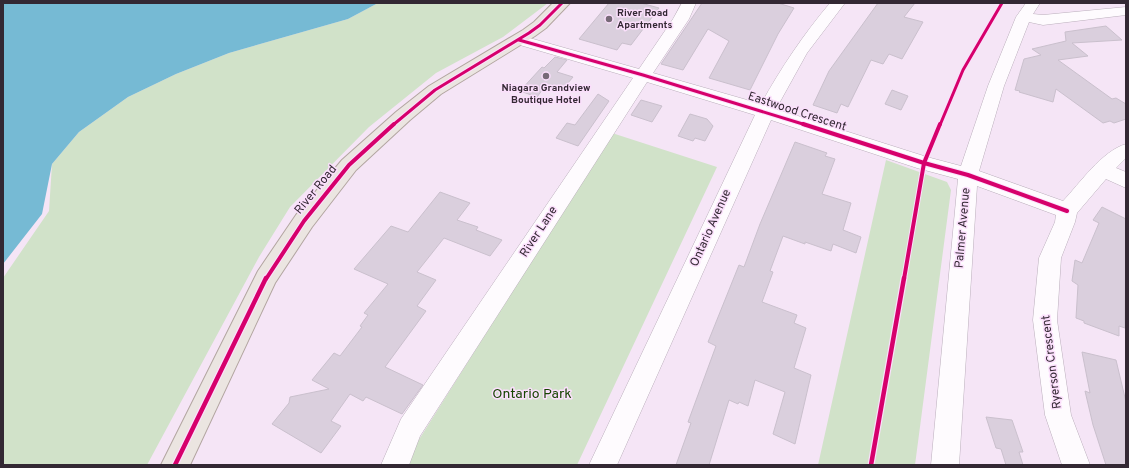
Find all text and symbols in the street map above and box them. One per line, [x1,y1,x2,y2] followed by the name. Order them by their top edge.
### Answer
[617,7,672,32] place label: River Road Apartments
[604,14,614,24] marker: River Road Apartments
[541,71,551,81] marker: Niagara Grandview Boutique Hotel
[502,82,591,107] place label: Niagara Grandview Boutique Hotel
[746,89,848,135] street label: Eastwood Crescent
[291,162,341,218] street label: River Road
[687,187,735,269] street label: Ontario Avenue
[952,187,974,269] street label: Palmer Avenue
[517,203,561,261] street label: River Lane
[1038,314,1066,410] street label: Ryerson Crescent
[492,386,572,403] park label: Ontario Park

